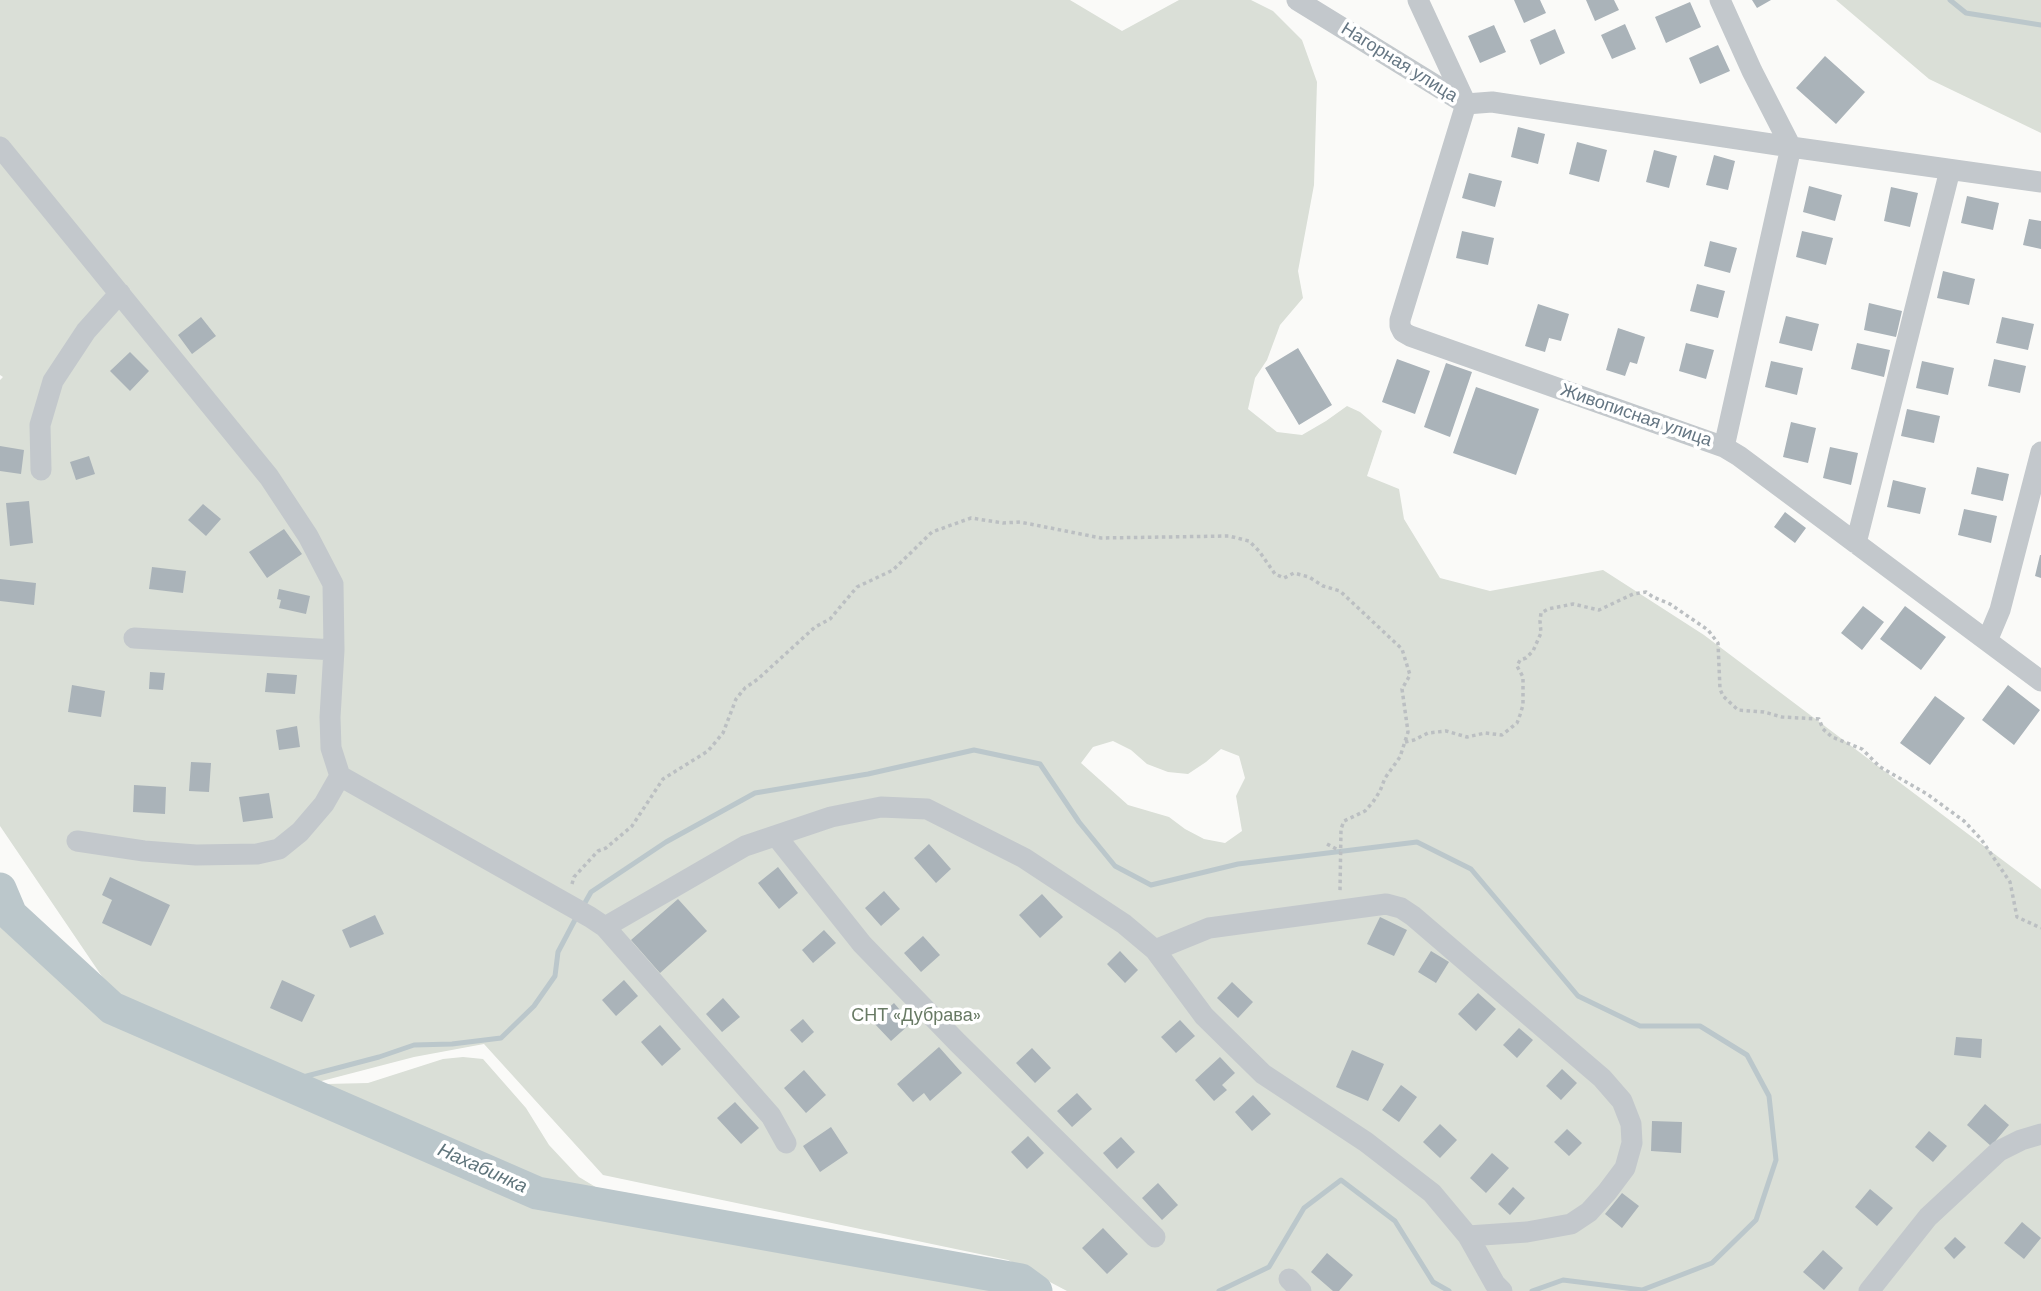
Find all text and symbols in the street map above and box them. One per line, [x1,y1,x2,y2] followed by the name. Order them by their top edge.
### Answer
[1337,19,1461,107] street label: Нагорная улица
[1557,380,1715,452] street label: Живописная улица
[851,1005,981,1027] park label: СНТ «Дубрава»
[434,1139,530,1199] water label: Нахабинка

